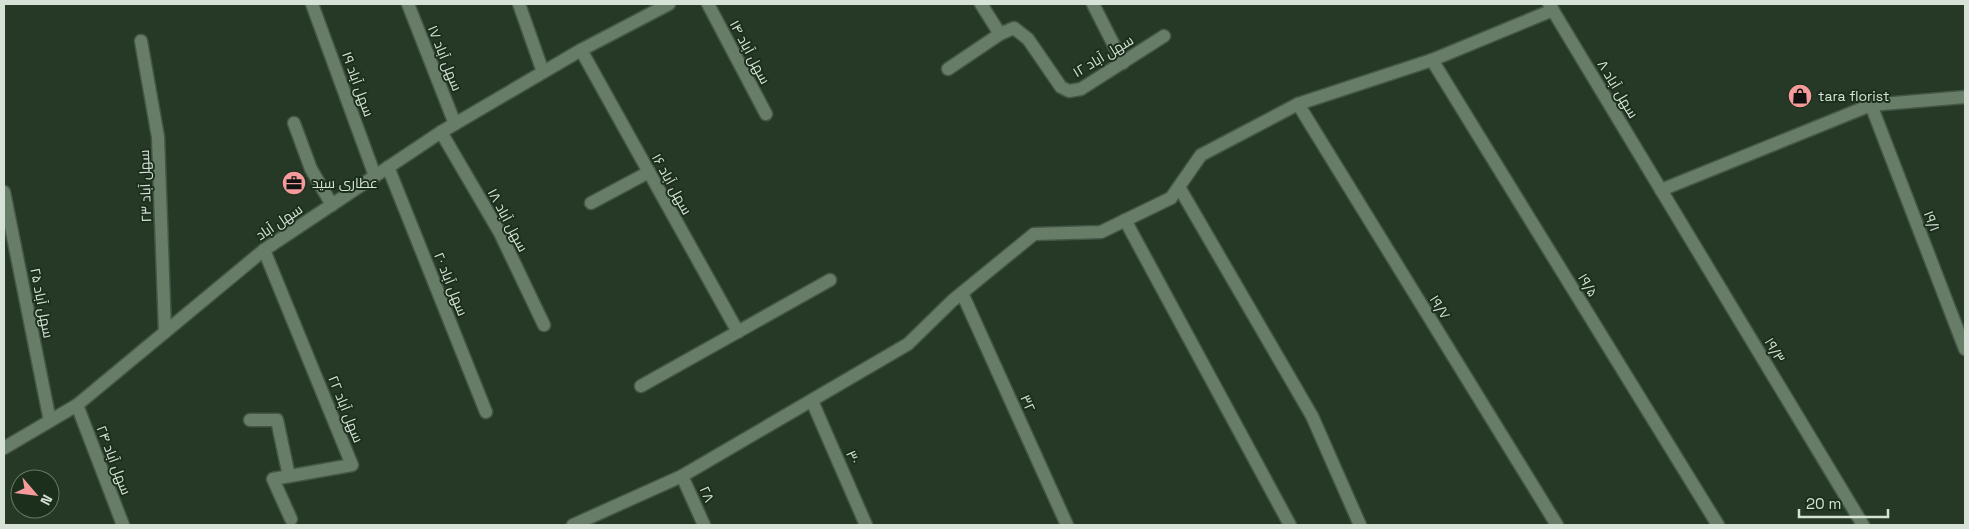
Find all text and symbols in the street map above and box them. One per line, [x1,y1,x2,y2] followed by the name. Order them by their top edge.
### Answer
[726,17,774,87] street label: سهل آباد ۱۴
[424,23,466,93] street label: سهل آباد ۱۷
[1069,31,1137,81] street label: سهل آباد ۱۲
[338,49,378,119] street label: سهل آباد ۱۹
[1594,57,1642,121] street label: سهل آباد ۸
[1787,83,1813,109] shop icon: tara florist
[1818,87,1889,105] place label: tara florist
[135,149,155,223] street label: سهل آباد ۲۳
[648,150,696,218] street label: سهل آباد ۱۶
[281,170,307,196] office icon: عطاری سید
[312,174,378,192] place label: عطاری سید
[484,185,532,255] street label: سهل آباد ۱۸
[252,200,306,244] street label: سهل آباد
[1920,208,1944,234] street label: ۱۹/۱
[430,250,472,318] street label: سهل آباد ۲۰
[26,266,58,340] street label: سهل آباد ۲۵
[1574,270,1602,300] street label: ۱۹/۵
[1426,291,1455,323] street label: ۱۹/۷
[1761,334,1789,366] street label: ۱۹/۳
[324,373,368,445] street label: سهل آباد ۲۲
[1016,392,1040,414] street label: ۳۲
[93,423,135,497] street label: سهل آباد ۲۴
[842,448,864,466] street label: ۳۰
[10,469,60,519] north arrow
[695,483,719,505] street label: ۲۸
[1799,486,1888,518] scale bar
[36,492,57,508] text: N
[1806,494,1841,513] text: 20 m

